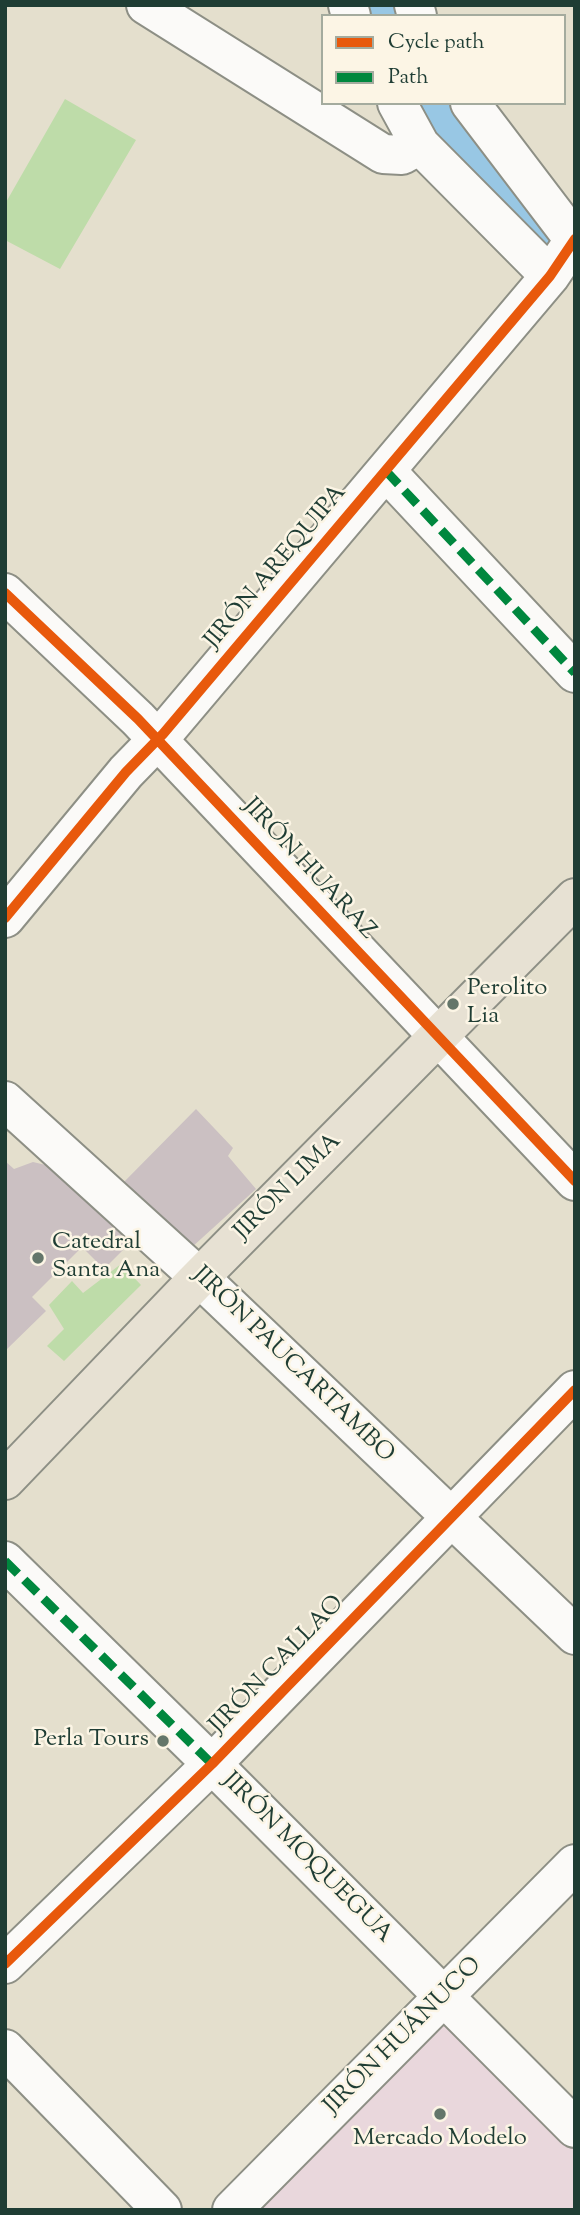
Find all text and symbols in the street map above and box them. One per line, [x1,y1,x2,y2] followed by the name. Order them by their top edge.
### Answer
[321,14,566,105] legend
[388,28,485,58] text: Cycle path
[388,63,429,93] text: Path
[200,480,354,656] street label: JIRÓN AREQUIPA
[235,793,381,947] street label: JIRÓN HUARAZ
[467,976,547,1032] place label: Perolito Lia
[445,996,461,1012] marker: Perolito Lia
[229,1128,349,1248] street label: JIRÓN LIMA
[52,1230,160,1286] place label: Catedral Santa Ana
[30,1250,46,1266] marker: Catedral Santa Ana
[185,1262,399,1470] street label: JIRÓN PAUCARTAMBO
[205,1591,351,1741] street label: JIRÓN CALLAO
[33,1727,149,1755] place label: Perla Tours
[155,1733,171,1749] marker: Perla Tours
[215,1768,397,1950] street label: JIRÓN MOQUEGUA
[319,1952,489,2122] street label: JIRÓN HUÁNUCO
[432,2106,448,2122] marker: Mercado Modelo
[353,2126,527,2154] place label: Mercado Modelo

